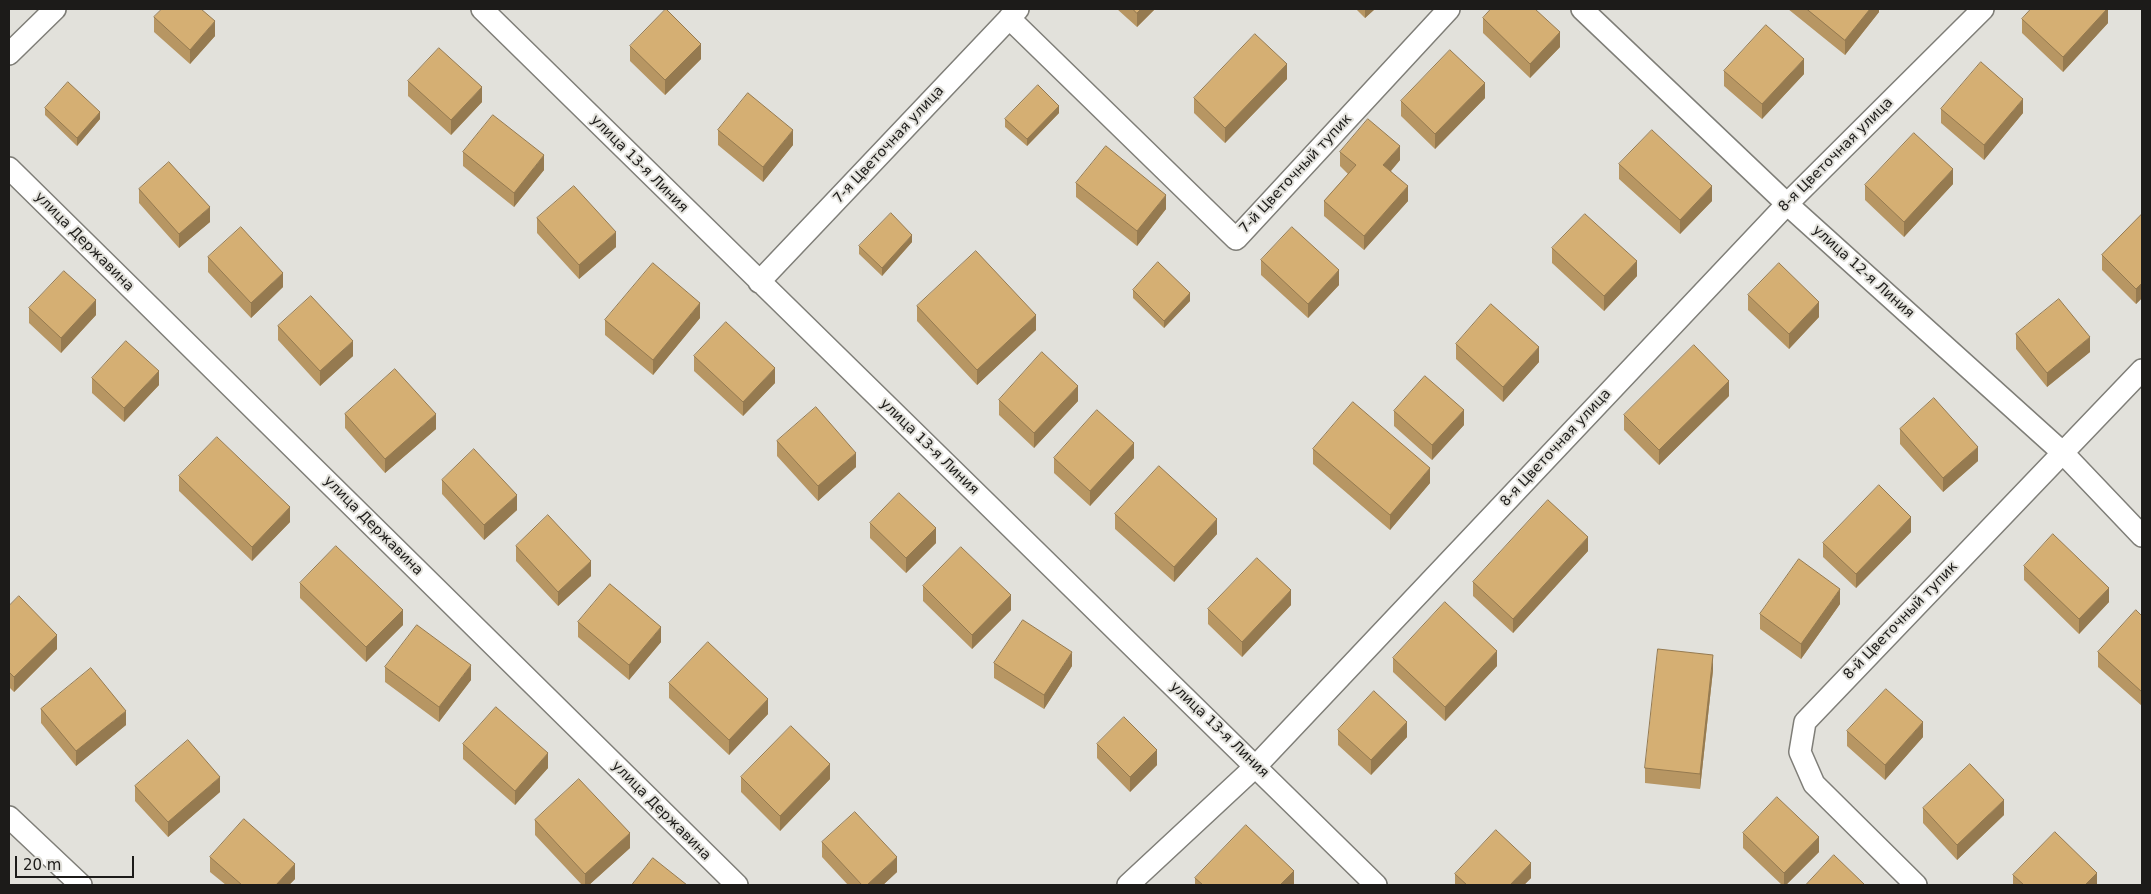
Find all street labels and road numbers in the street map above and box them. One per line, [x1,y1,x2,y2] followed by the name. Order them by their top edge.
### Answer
[830,83,948,207] street label: 7-я Цветочная улица
[1775,94,1897,216] street label: 8-я Цветочная улица
[1236,111,1356,237] street label: 7-й Цветочный тупик
[587,112,691,216] street label: улица 13-я Линия
[31,189,137,295] street label: улица Державина
[1809,222,1917,322] street label: улица 12-я Линия
[1497,386,1615,510] street label: 8-я Цветочная улица
[876,395,982,499] street label: улица 13-я Линия
[320,473,426,579] street label: улица Державина
[1840,559,1962,683] street label: 8-й Цветочный тупик
[1166,678,1272,782] street label: улица 13-я Линия
[608,758,714,864] street label: улица Державина

